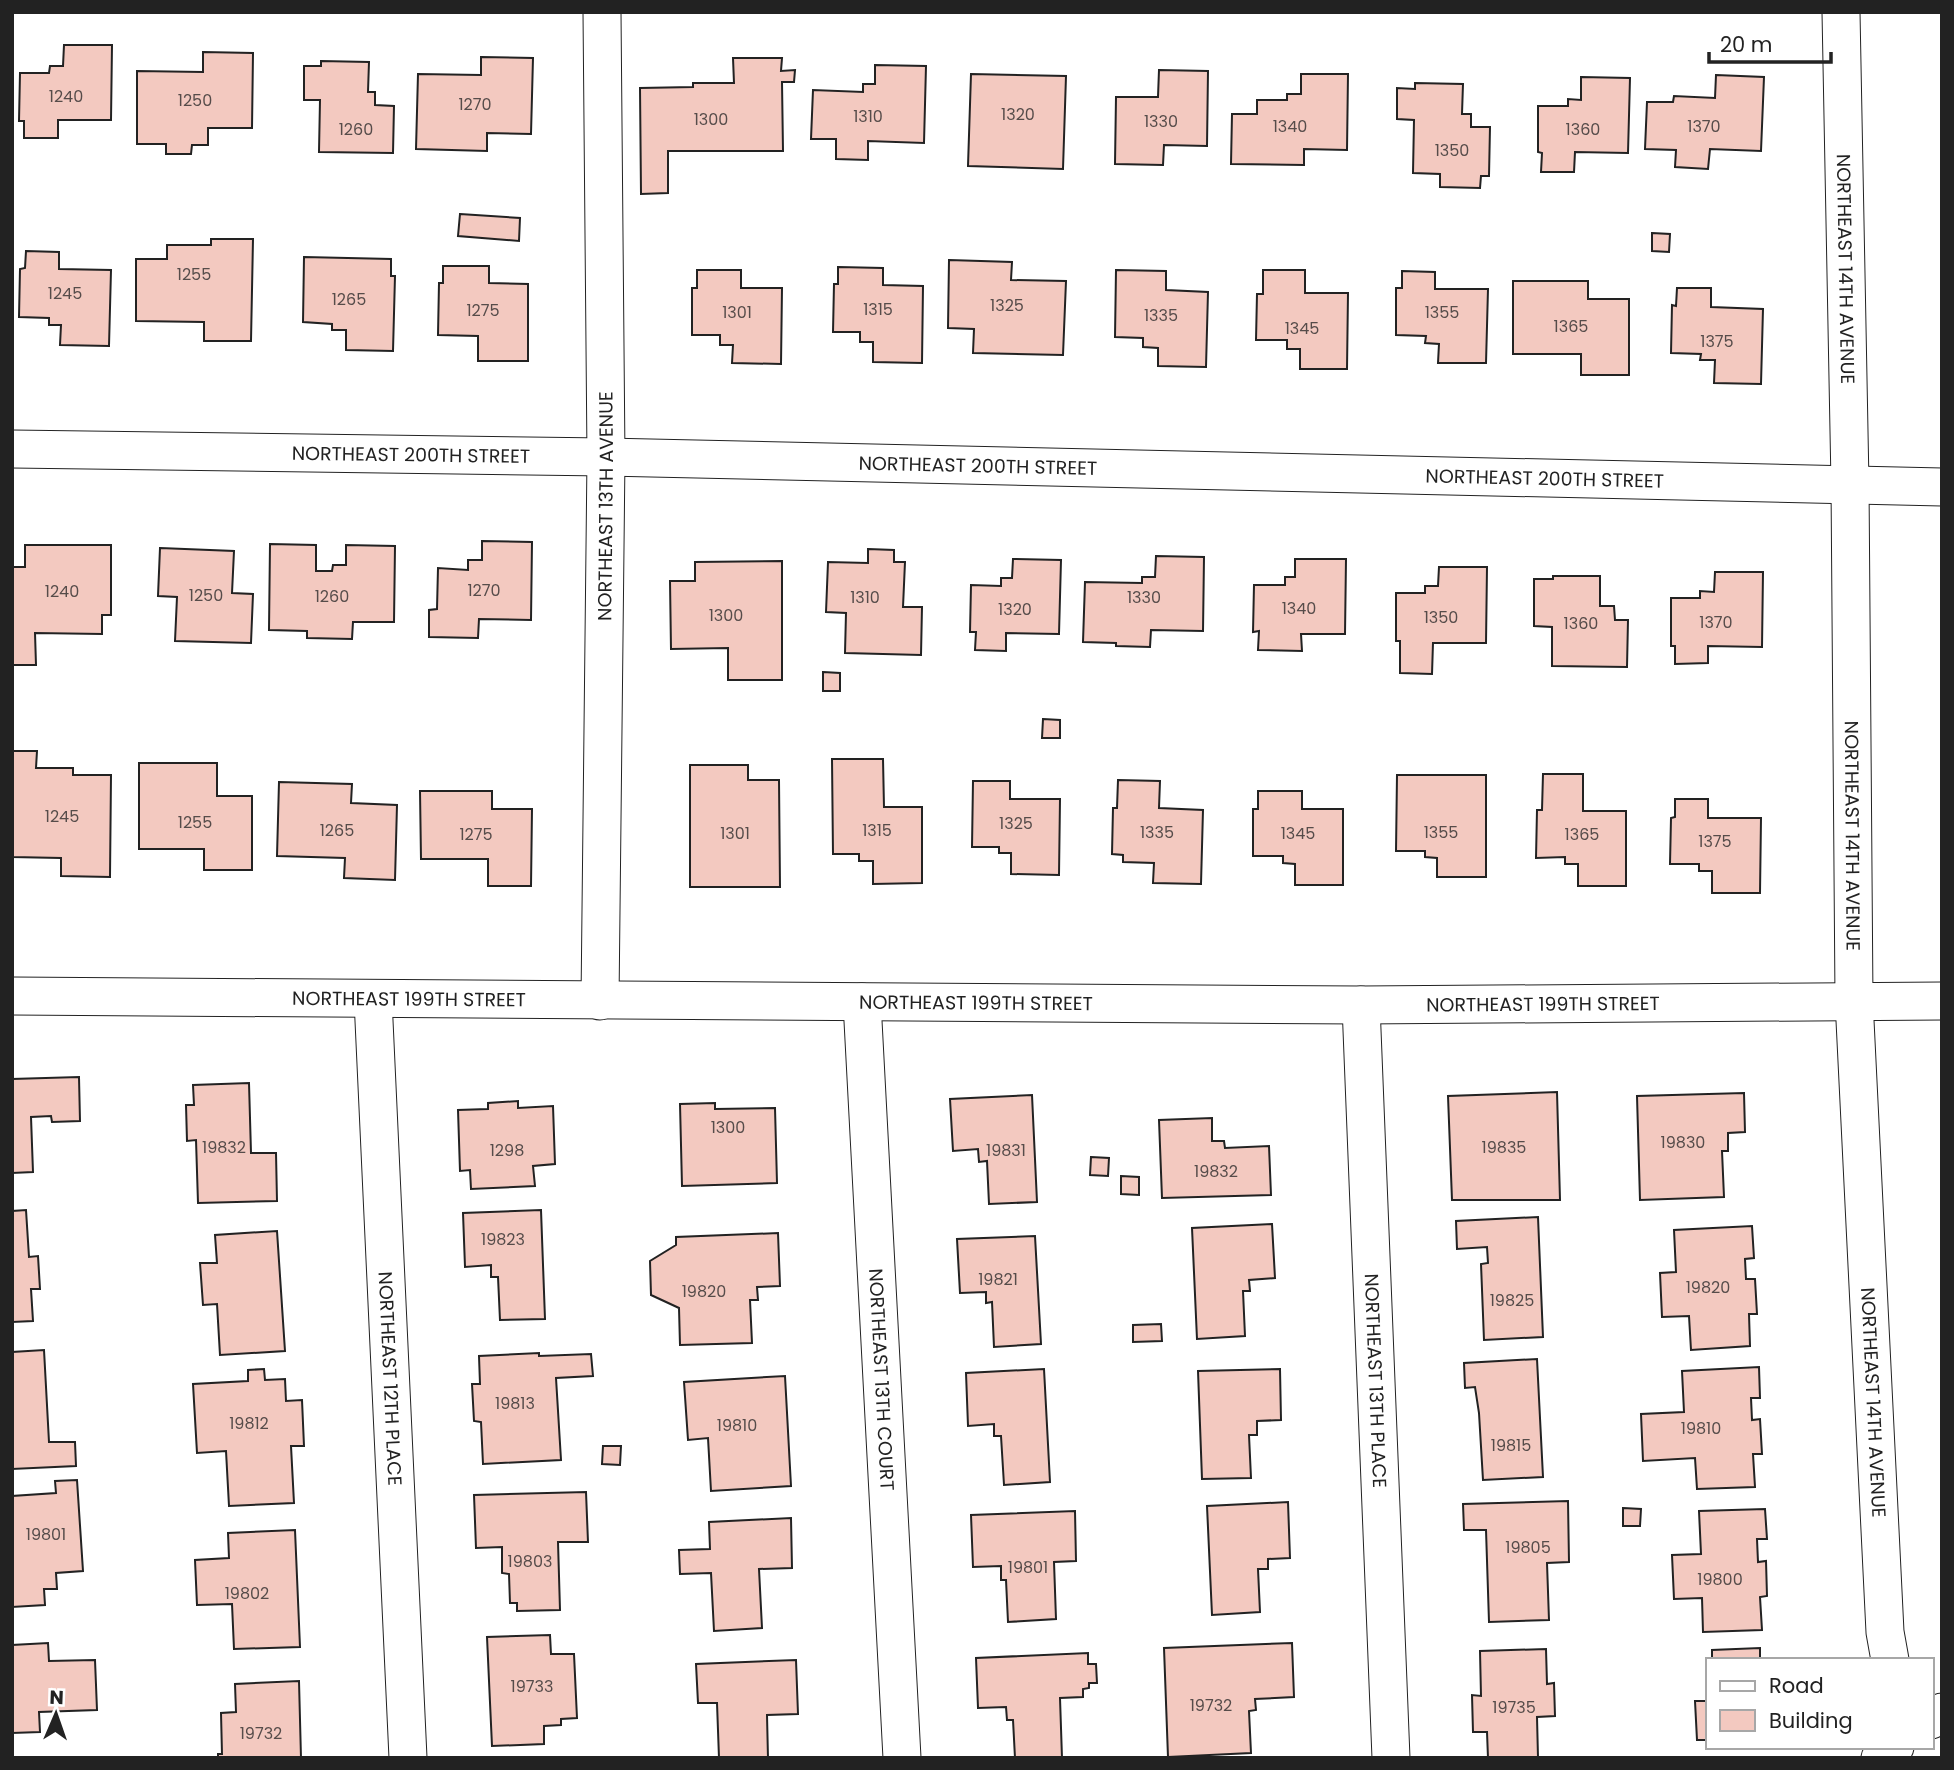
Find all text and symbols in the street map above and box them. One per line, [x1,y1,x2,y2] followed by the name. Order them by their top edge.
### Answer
[1709,21,1832,65] scale bar
[1720,30,1773,59] text: 20 m
[49,85,83,108] house number: 1240
[178,89,212,112] house number: 1250
[458,93,492,116] house number: 1270
[1001,103,1035,126] house number: 1320
[853,105,883,128] house number: 1310
[694,108,728,131] house number: 1300
[1144,110,1178,133] house number: 1330
[1273,115,1307,138] house number: 1340
[1687,115,1721,138] house number: 1370
[339,118,373,141] house number: 1260
[1566,118,1600,141] house number: 1360
[1435,139,1469,162] house number: 1350
[1830,154,1861,384] street label: NORTHEAST 14TH AVENUE
[177,263,211,286] house number: 1255
[48,282,82,305] house number: 1245
[332,288,366,311] house number: 1265
[990,294,1024,317] house number: 1325
[863,298,893,321] house number: 1315
[466,299,500,322] house number: 1275
[722,301,752,324] house number: 1301
[1425,301,1459,324] house number: 1355
[1144,304,1178,327] house number: 1335
[1554,315,1588,338] house number: 1365
[1285,317,1319,340] house number: 1345
[1700,330,1734,353] house number: 1375
[591,391,620,621] street label: NORTHEAST 13TH AVENUE
[292,440,530,470] street label: NORTHEAST 200TH STREET
[858,450,1097,482] street label: NORTHEAST 200TH STREET
[1425,462,1664,495] street label: NORTHEAST 200TH STREET
[467,579,501,602] house number: 1270
[45,580,79,603] house number: 1240
[189,584,223,607] house number: 1250
[315,585,349,608] house number: 1260
[850,586,880,609] house number: 1310
[1127,586,1161,609] house number: 1330
[1282,597,1316,620] house number: 1340
[998,598,1032,621] house number: 1320
[709,604,743,627] house number: 1300
[1424,606,1458,629] house number: 1350
[1699,611,1733,634] house number: 1370
[1564,612,1598,635] house number: 1360
[1838,721,1867,951] street label: NORTHEAST 14TH AVENUE
[45,805,79,828] house number: 1245
[178,811,212,834] house number: 1255
[999,812,1033,835] house number: 1325
[320,819,354,842] house number: 1265
[862,819,892,842] house number: 1315
[1140,821,1174,844] house number: 1335
[1424,821,1458,844] house number: 1355
[720,822,750,845] house number: 1301
[1281,822,1315,845] house number: 1345
[459,823,493,846] house number: 1275
[1565,823,1599,846] house number: 1365
[1698,830,1732,853] house number: 1375
[292,985,526,1013] street label: NORTHEAST 199TH STREET
[859,989,1093,1017] street label: NORTHEAST 199TH STREET
[1426,990,1660,1019] street label: NORTHEAST 199TH STREET
[711,1116,745,1139] house number: 1300
[1661,1131,1705,1154] house number: 19830
[202,1136,246,1159] house number: 19832
[1482,1136,1526,1159] house number: 19835
[490,1139,524,1162] house number: 1298
[986,1139,1026,1162] house number: 19831
[1194,1160,1238,1183] house number: 19832
[481,1228,525,1251] house number: 19823
[862,1268,901,1491] street label: NORTHEAST 13TH COURT
[978,1268,1018,1291] house number: 19821
[372,1271,408,1486] street label: NORTHEAST 12TH PLACE
[1358,1273,1393,1489] street label: NORTHEAST 13TH PLACE
[1686,1276,1730,1299] house number: 19820
[682,1280,726,1303] house number: 19820
[1854,1287,1892,1518] street label: NORTHEAST 14TH AVENUE
[1490,1289,1534,1312] house number: 19825
[495,1392,535,1415] house number: 19813
[229,1412,269,1435] house number: 19812
[717,1414,757,1437] house number: 19810
[1681,1417,1721,1440] house number: 19810
[1491,1434,1531,1457] house number: 19815
[26,1523,66,1546] house number: 19801
[1505,1536,1551,1559] house number: 19805
[508,1550,552,1573] house number: 19803
[1008,1556,1048,1579] house number: 19801
[1697,1568,1743,1591] house number: 19800
[225,1582,269,1605] house number: 19802
[1706,1658,1933,1749] legend
[1769,1671,1824,1700] text: Road
[511,1675,553,1698] house number: 19733
[21,1679,91,1749] north arrow
[49,1684,64,1711] text: N
[1190,1694,1232,1717] house number: 19732
[1492,1696,1536,1719] house number: 19735
[1769,1706,1853,1735] text: Building
[240,1722,282,1745] house number: 19732

